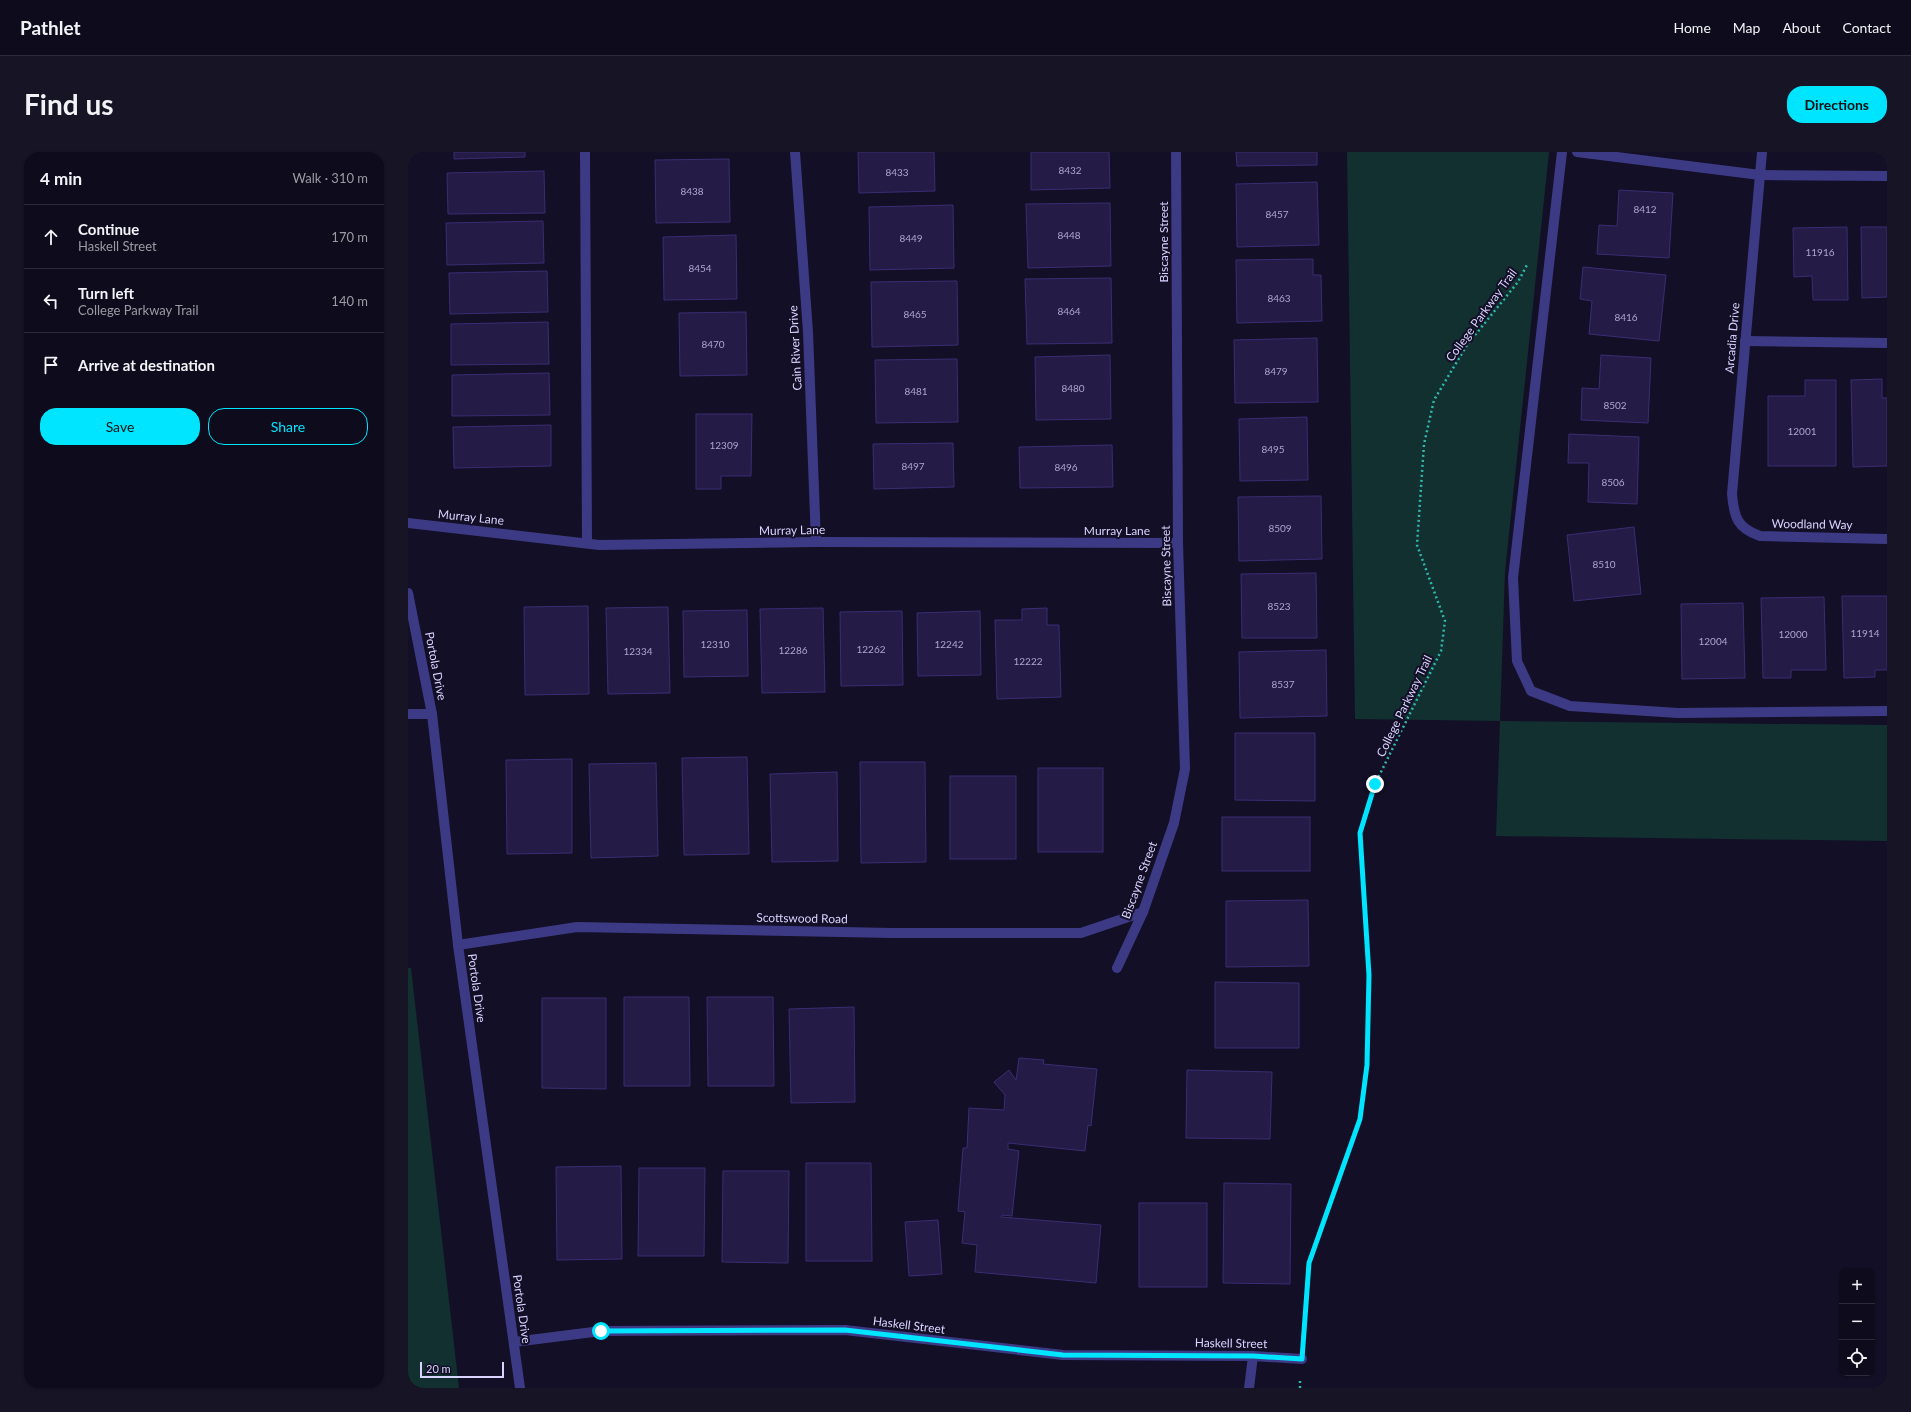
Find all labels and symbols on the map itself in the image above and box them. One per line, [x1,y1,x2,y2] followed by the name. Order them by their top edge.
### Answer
[1058,164,1082,176] house number: 8432
[885,166,909,178] house number: 8433
[680,185,704,197] house number: 8438
[1156,201,1171,283] street label: Biscayne Street
[1633,203,1657,215] house number: 8412
[1265,208,1289,220] house number: 8457
[1057,229,1081,241] house number: 8448
[899,232,923,244] house number: 8449
[1805,246,1835,258] house number: 11916
[688,262,712,274] house number: 8454
[1442,266,1520,364] street label: College Parkway Trail
[1267,292,1291,304] house number: 8463
[1721,302,1743,374] street label: Arcadia Drive
[785,305,805,391] street label: Cain River Drive
[1057,305,1081,317] house number: 8464
[903,308,927,320] house number: 8465
[1614,311,1638,323] house number: 8416
[701,338,725,350] house number: 8470
[1264,365,1288,377] house number: 8479
[1061,382,1085,394] house number: 8480
[904,385,928,397] house number: 8481
[1603,399,1627,411] house number: 8502
[1787,425,1817,437] house number: 12001
[709,439,739,451] house number: 12309
[1261,443,1285,455] house number: 8495
[901,460,925,472] house number: 8497
[1054,461,1078,473] house number: 8496
[1601,476,1625,488] house number: 8506
[437,506,505,528] street label: Murray Lane
[1771,516,1853,532] street label: Woodland Way
[759,522,825,538] street label: Murray Lane
[1268,522,1292,534] house number: 8509
[1084,523,1150,538] street label: Murray Lane
[1158,525,1174,607] street label: Biscayne Street
[1592,558,1616,570] house number: 8510
[1267,600,1291,612] house number: 8523
[1850,627,1880,639] house number: 11914
[1778,628,1808,640] house number: 12000
[422,630,450,702] street label: Portola Drive
[1698,635,1728,647] house number: 12004
[700,638,730,650] house number: 12310
[934,638,964,650] house number: 12242
[856,643,886,655] house number: 12262
[778,644,808,656] house number: 12286
[623,645,653,657] house number: 12334
[1373,653,1435,759] street label: College Parkway Trail
[1013,655,1043,667] house number: 12222
[1271,678,1295,690] house number: 8537
[1366,775,1384,793] route end
[1118,839,1160,921] street label: Biscayne Street
[756,910,848,926] street label: Scottswood Road
[465,952,489,1024] street label: Portola Drive
[510,1273,534,1345] street label: Portola Drive
[872,1313,947,1337] street label: Haskell Street
[592,1322,610,1340] route start
[1195,1335,1268,1351] street label: Haskell Street
[420,1360,504,1379] scale bar

